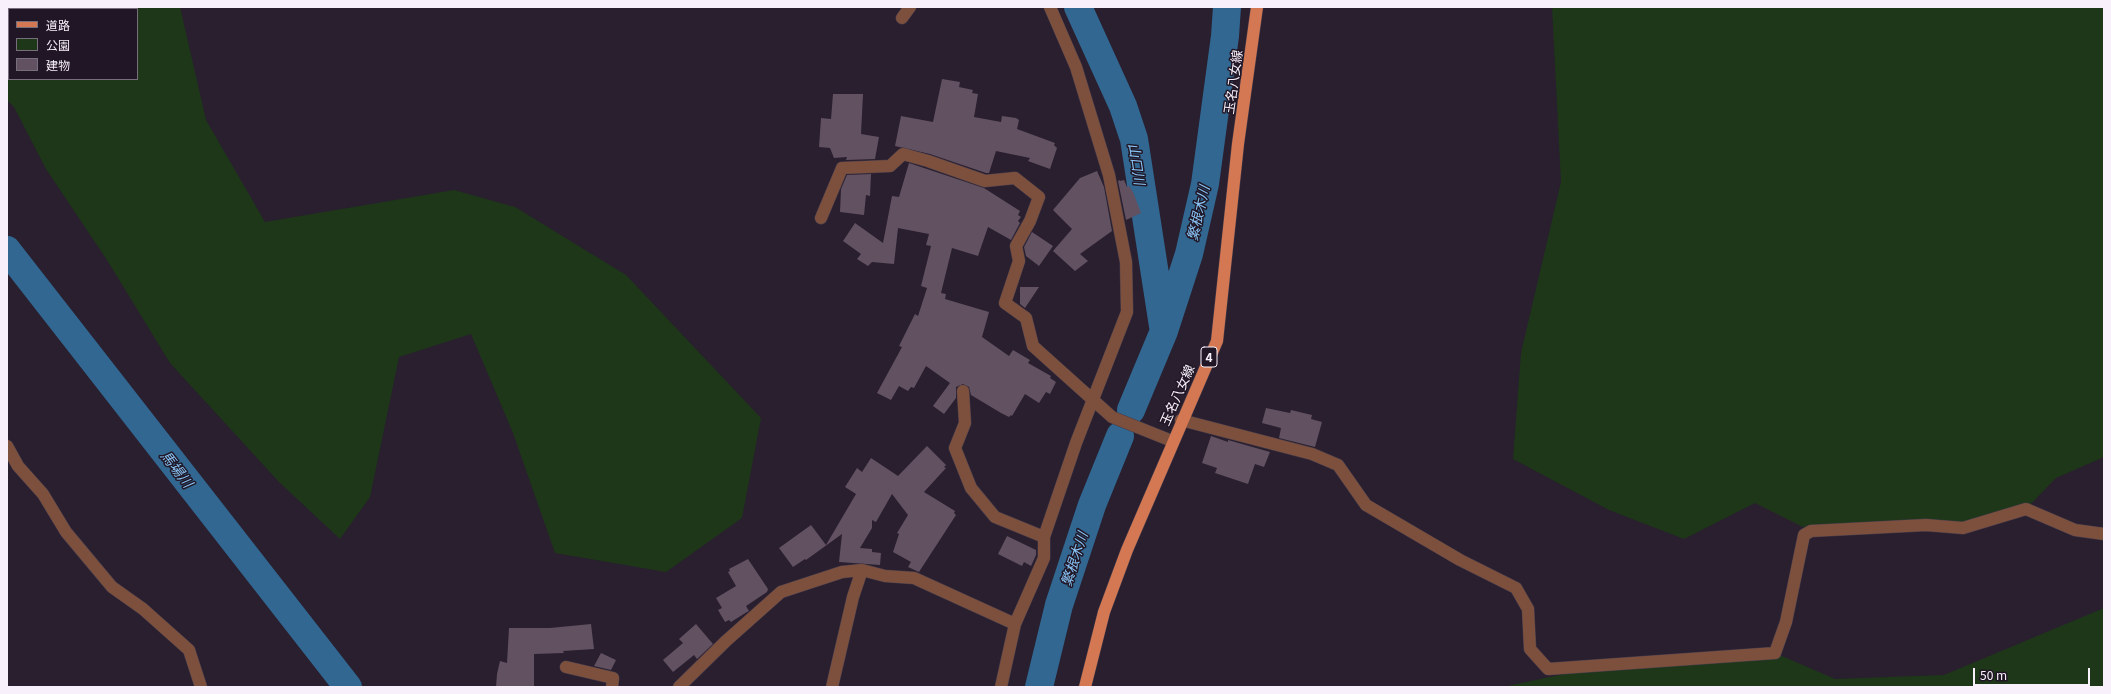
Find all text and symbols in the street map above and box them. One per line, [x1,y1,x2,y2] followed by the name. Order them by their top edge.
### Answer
[8,8,138,80] legend
[46,16,70,33] text: 道路
[46,36,70,53] text: 公園
[1221,49,1245,115] street label: 玉名八女線
[46,56,70,73] text: 建物
[1125,142,1149,186] water label: 山口川
[1184,184,1212,242] water label: 繁根木川
[1201,347,1217,367] road number: 4
[1157,362,1197,428] street label: 玉名八女線
[157,447,197,491] water label: 馬場川
[1057,530,1091,588] water label: 繁根木川
[1975,660,2092,686] scale bar
[1980,666,2007,683] text: 50 m

